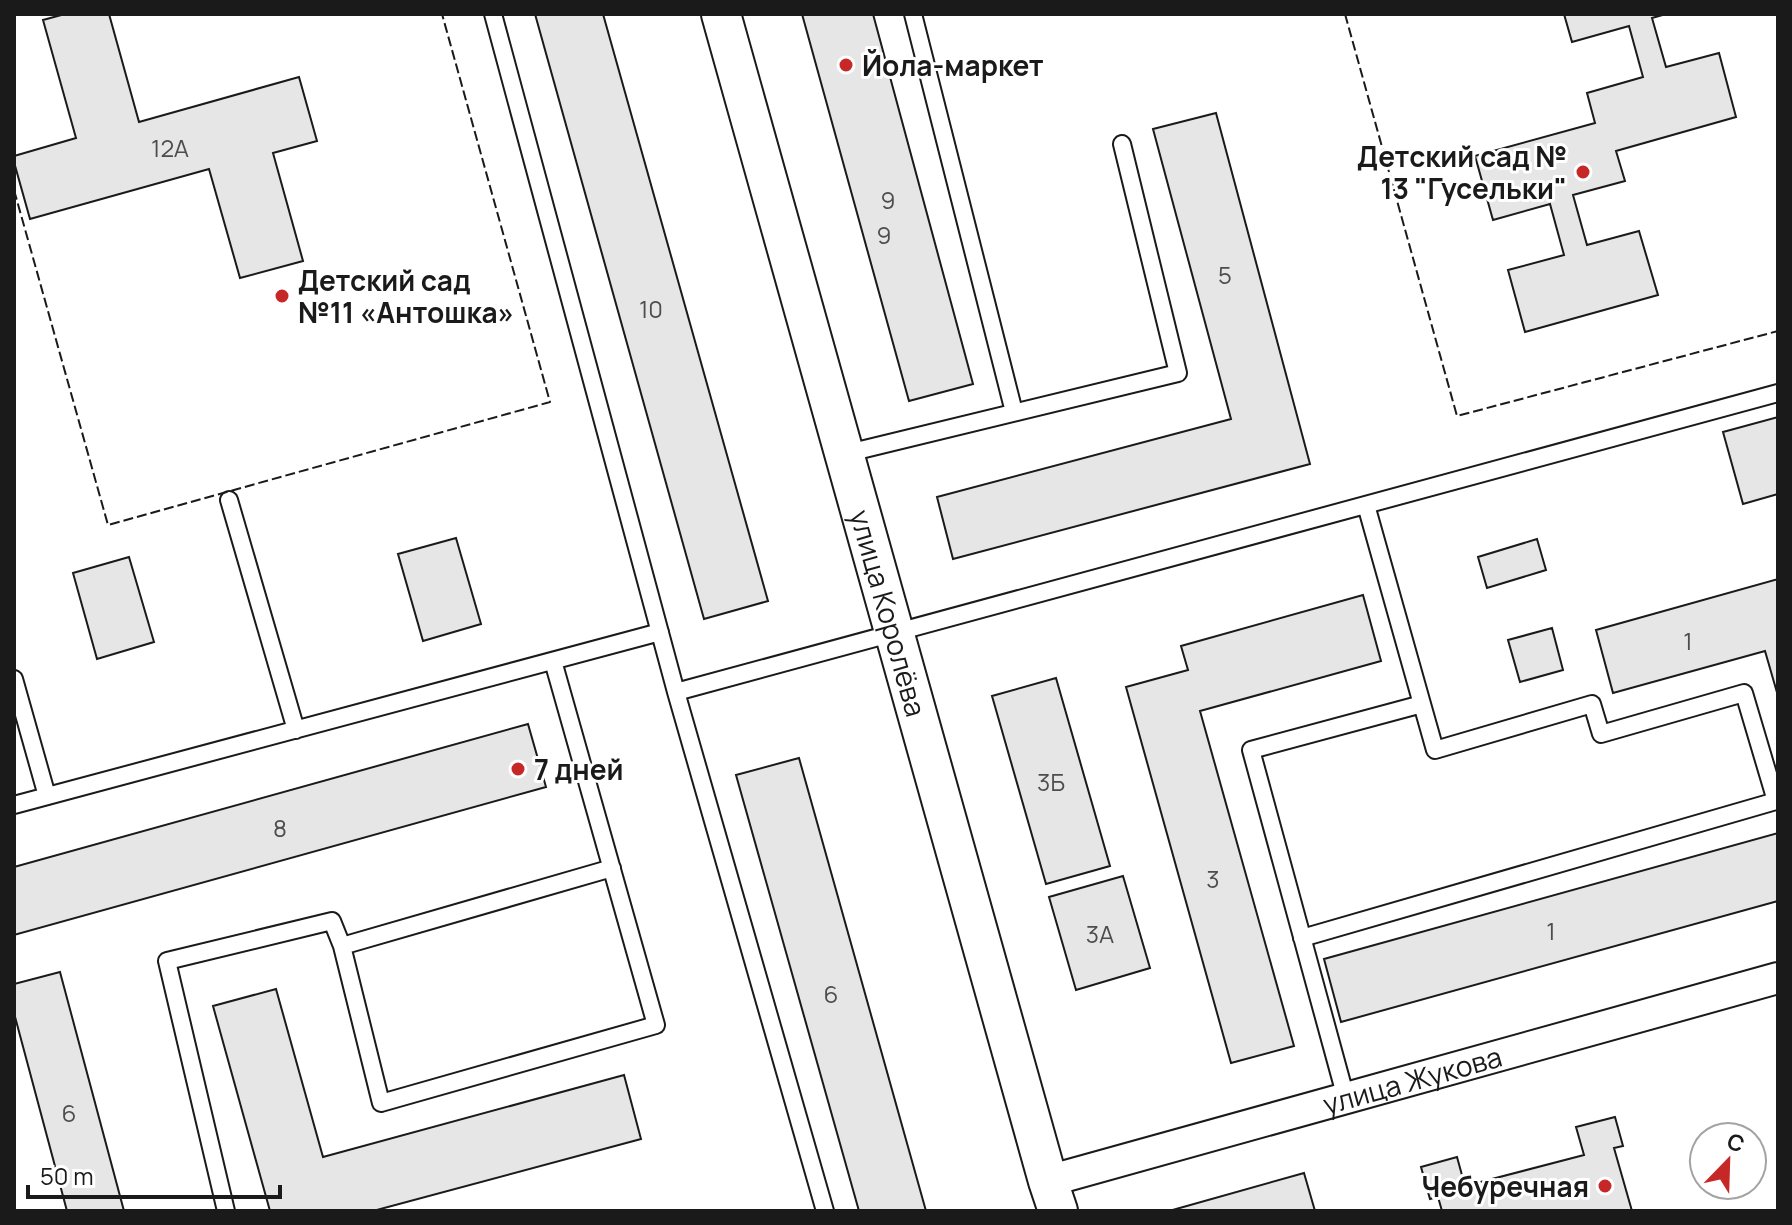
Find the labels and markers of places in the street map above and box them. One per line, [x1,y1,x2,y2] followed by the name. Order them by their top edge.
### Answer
[862,46,1044,84] place label: Йола-маркет
[837,56,855,74] marker: Йола-маркет
[1357,137,1567,207] place label: Детский сад № 13 "Гусельки"
[1574,163,1592,181] marker: Детский сад № 13 "Гусельки"
[298,261,514,331] place label: Детский сад №11 «Антошка»
[273,287,291,305] marker: Детский сад №11 «Антошка»
[534,750,624,788] place label: 7 дней
[509,760,527,778] marker: 7 дней
[1421,1167,1589,1205] place label: Чебуречная
[1596,1177,1614,1195] marker: Чебуречная

